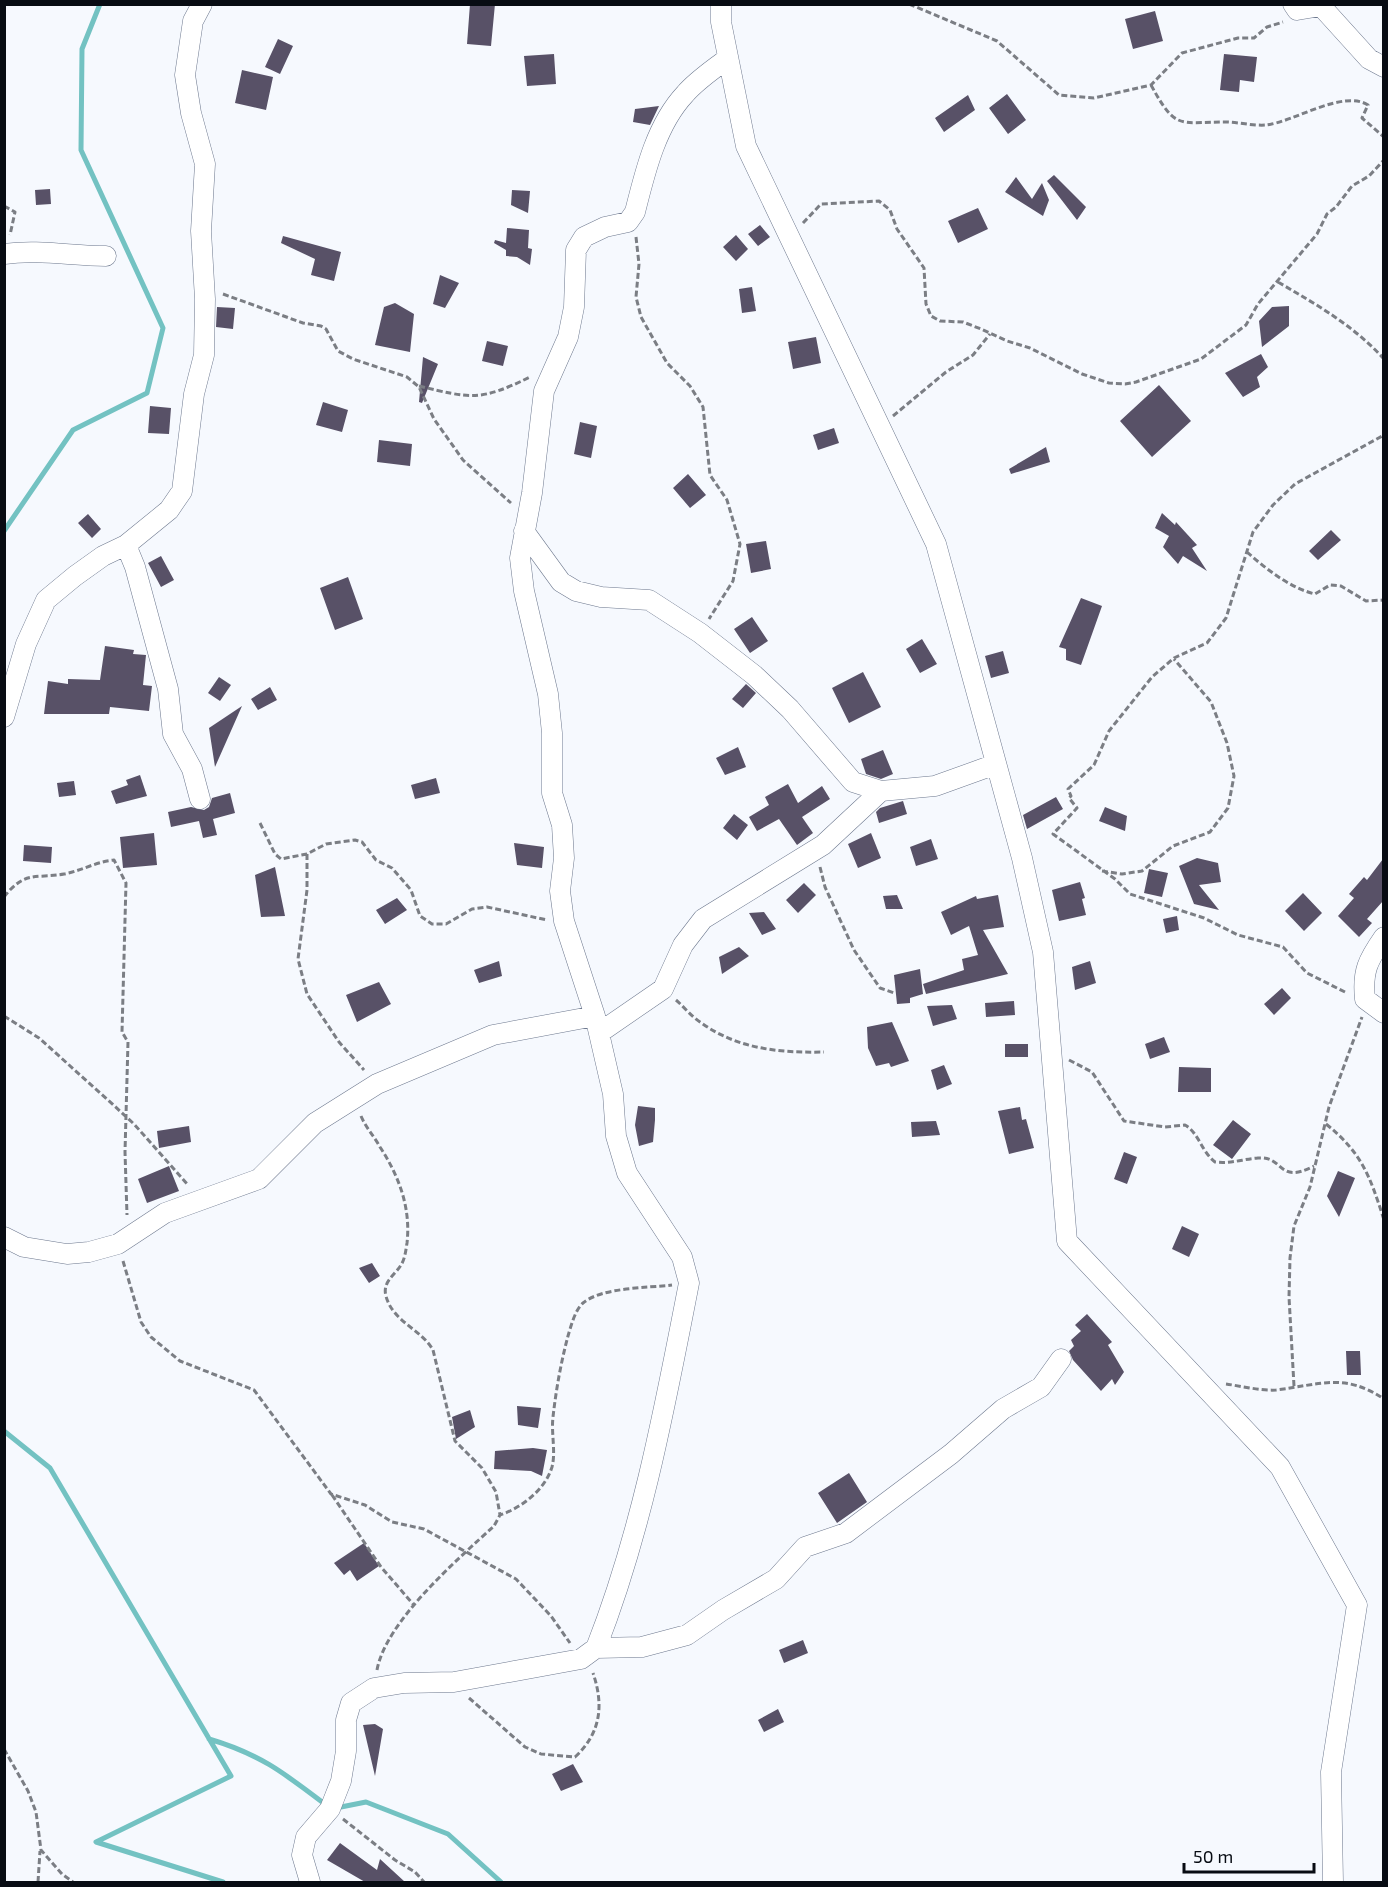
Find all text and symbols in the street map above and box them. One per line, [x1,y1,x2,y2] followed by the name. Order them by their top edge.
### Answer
[1184,1836,1314,1874] scale bar
[1193,1845,1233,1867] text: 50 m

